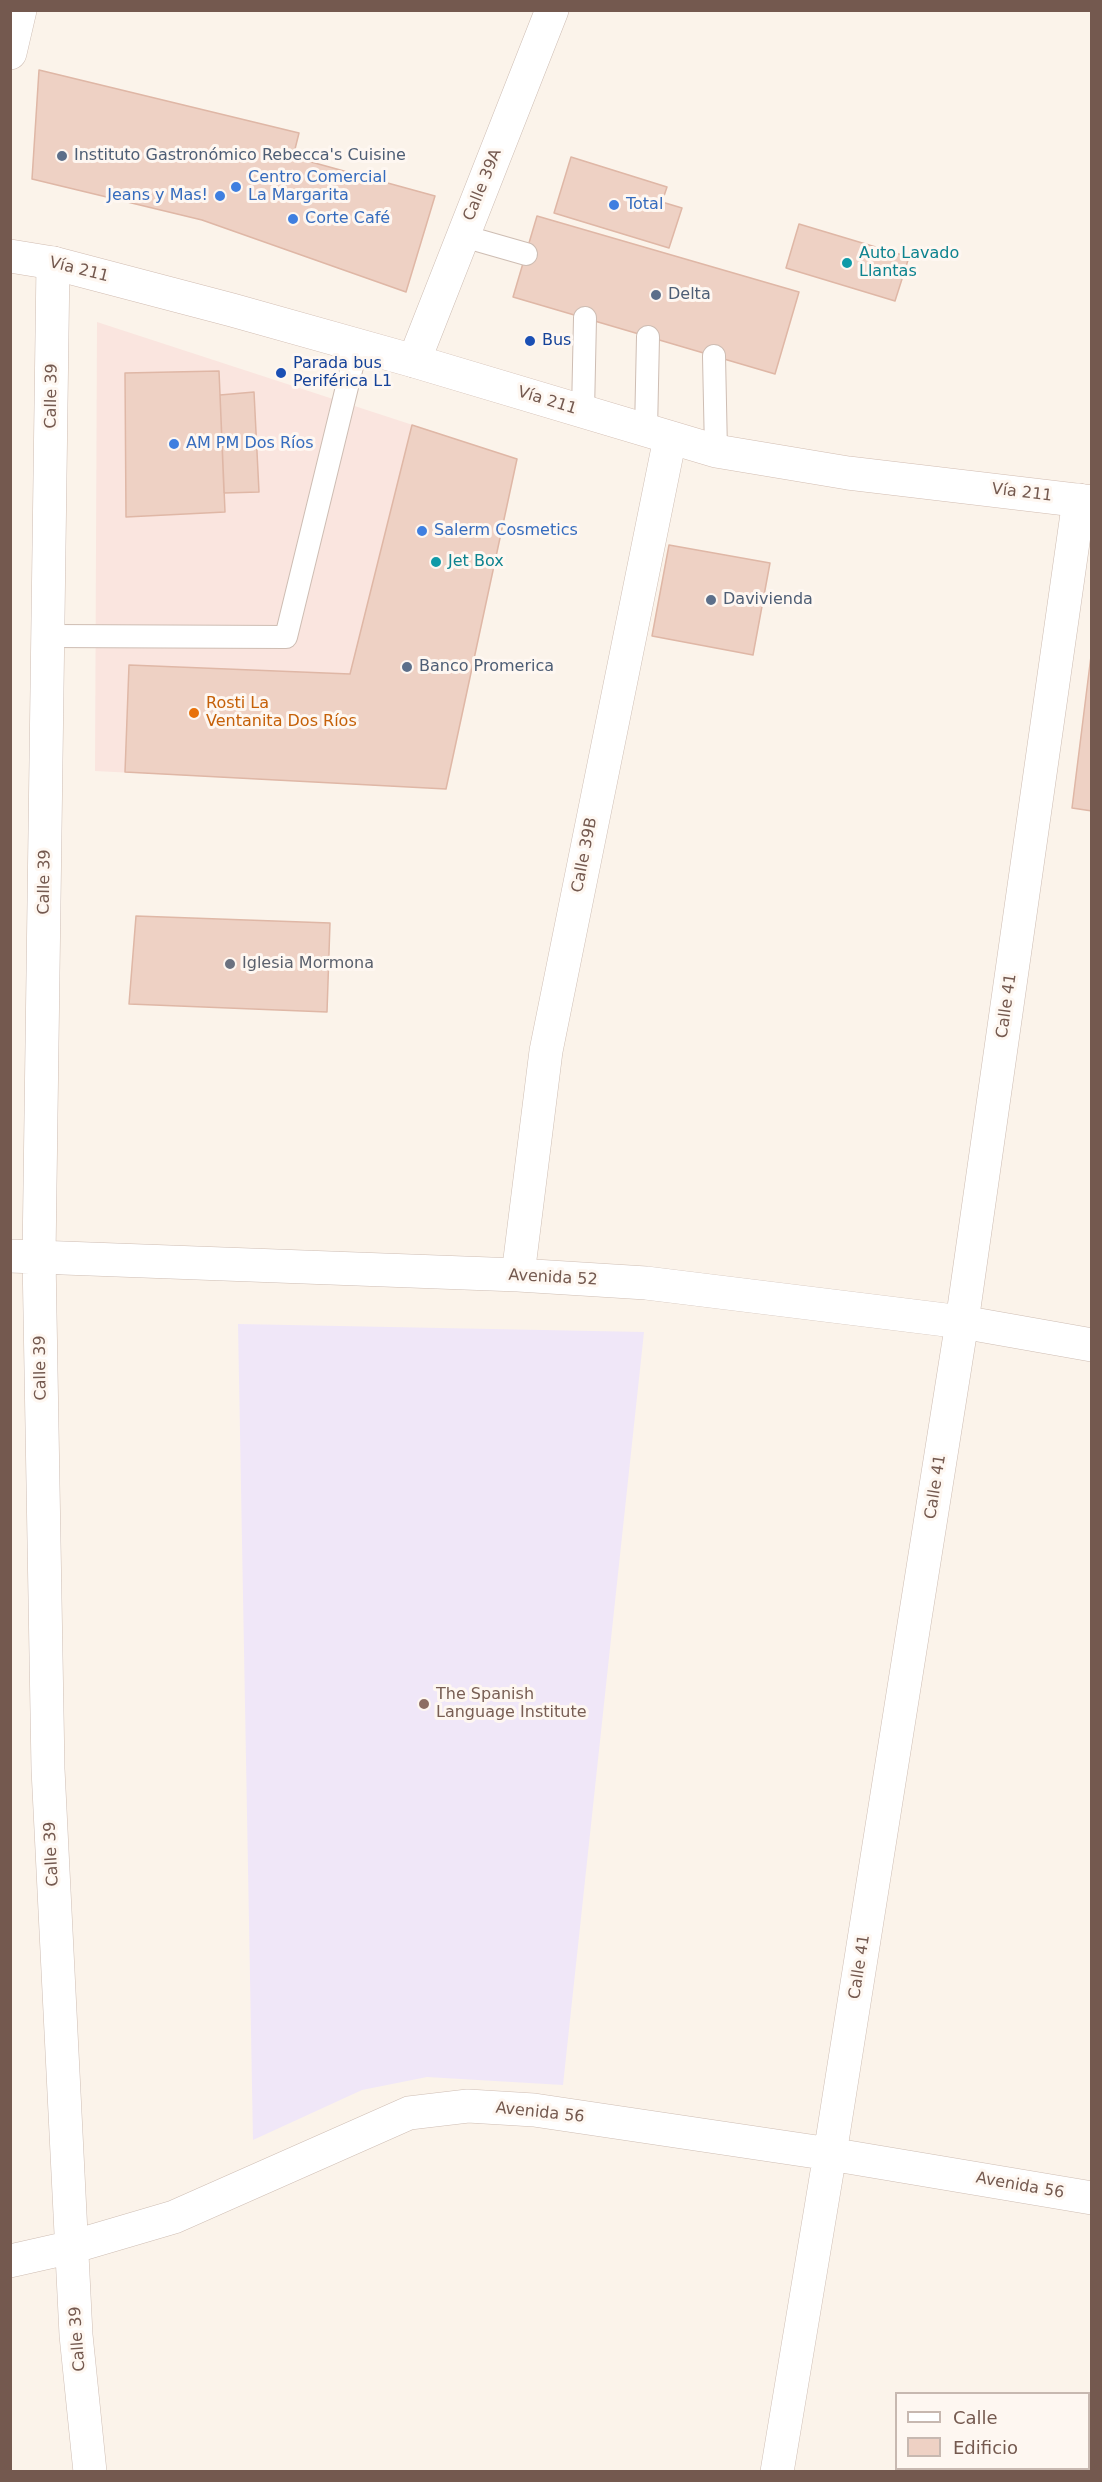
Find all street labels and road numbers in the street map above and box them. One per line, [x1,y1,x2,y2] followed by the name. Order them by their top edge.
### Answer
[460,146,506,224] street label: Calle 39A
[47,253,111,287] street label: Vía 211
[42,363,62,429] street label: Calle 39
[515,383,579,419] street label: Vía 211
[991,480,1053,506] street label: Vía 211
[568,816,602,894] street label: Calle 39B
[35,849,55,915] street label: Calle 39
[993,972,1021,1040] street label: Calle 41
[508,1266,598,1290] street label: Avenida 52
[31,1335,51,1401] street label: Calle 39
[921,1453,951,1521] street label: Calle 41
[41,1821,63,1887] street label: Calle 39
[845,1933,875,2001] street label: Calle 41
[495,2099,585,2127] street label: Avenida 56
[974,2169,1066,2203] street label: Avenida 56
[66,2306,90,2372] street label: Calle 39

